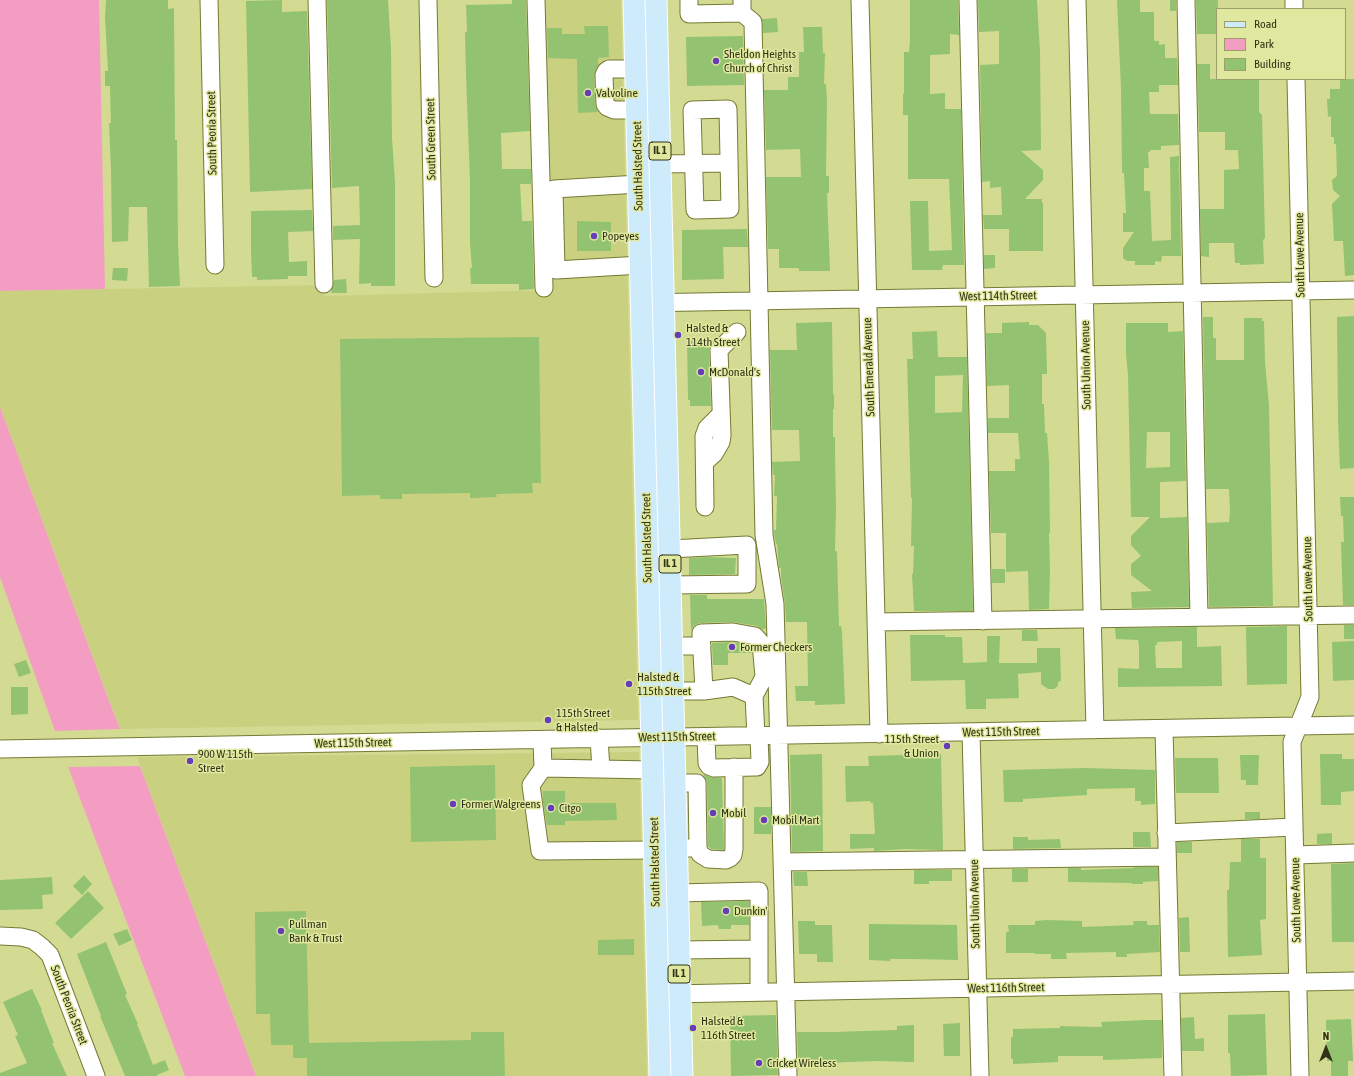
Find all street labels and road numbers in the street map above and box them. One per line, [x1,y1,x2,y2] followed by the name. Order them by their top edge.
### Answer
[204,91,220,175] street label: South Peoria Street
[423,98,439,180] street label: South Green Street
[630,121,646,211] street label: South Halsted Street
[649,142,671,160] road number: IL 1
[1292,212,1308,298] street label: South Lowe Avenue
[959,288,1037,304] street label: West 114th Street
[860,317,878,417] street label: South Emerald Avenue
[1078,320,1094,410] street label: South Union Avenue
[639,493,655,583] street label: South Halsted Street
[1300,536,1316,622] street label: South Lowe Avenue
[659,555,681,573] road number: IL 1
[962,724,1040,740] street label: West 115th Street
[638,729,716,745] street label: West 115th Street
[314,735,392,751] street label: West 115th Street
[647,817,663,907] street label: South Halsted Street
[1288,857,1304,943] street label: South Lowe Avenue
[967,859,983,949] street label: South Union Avenue
[47,963,91,1047] street label: South Peoria Street
[668,965,690,983] road number: IL 1
[967,980,1045,996] street label: West 116th Street

